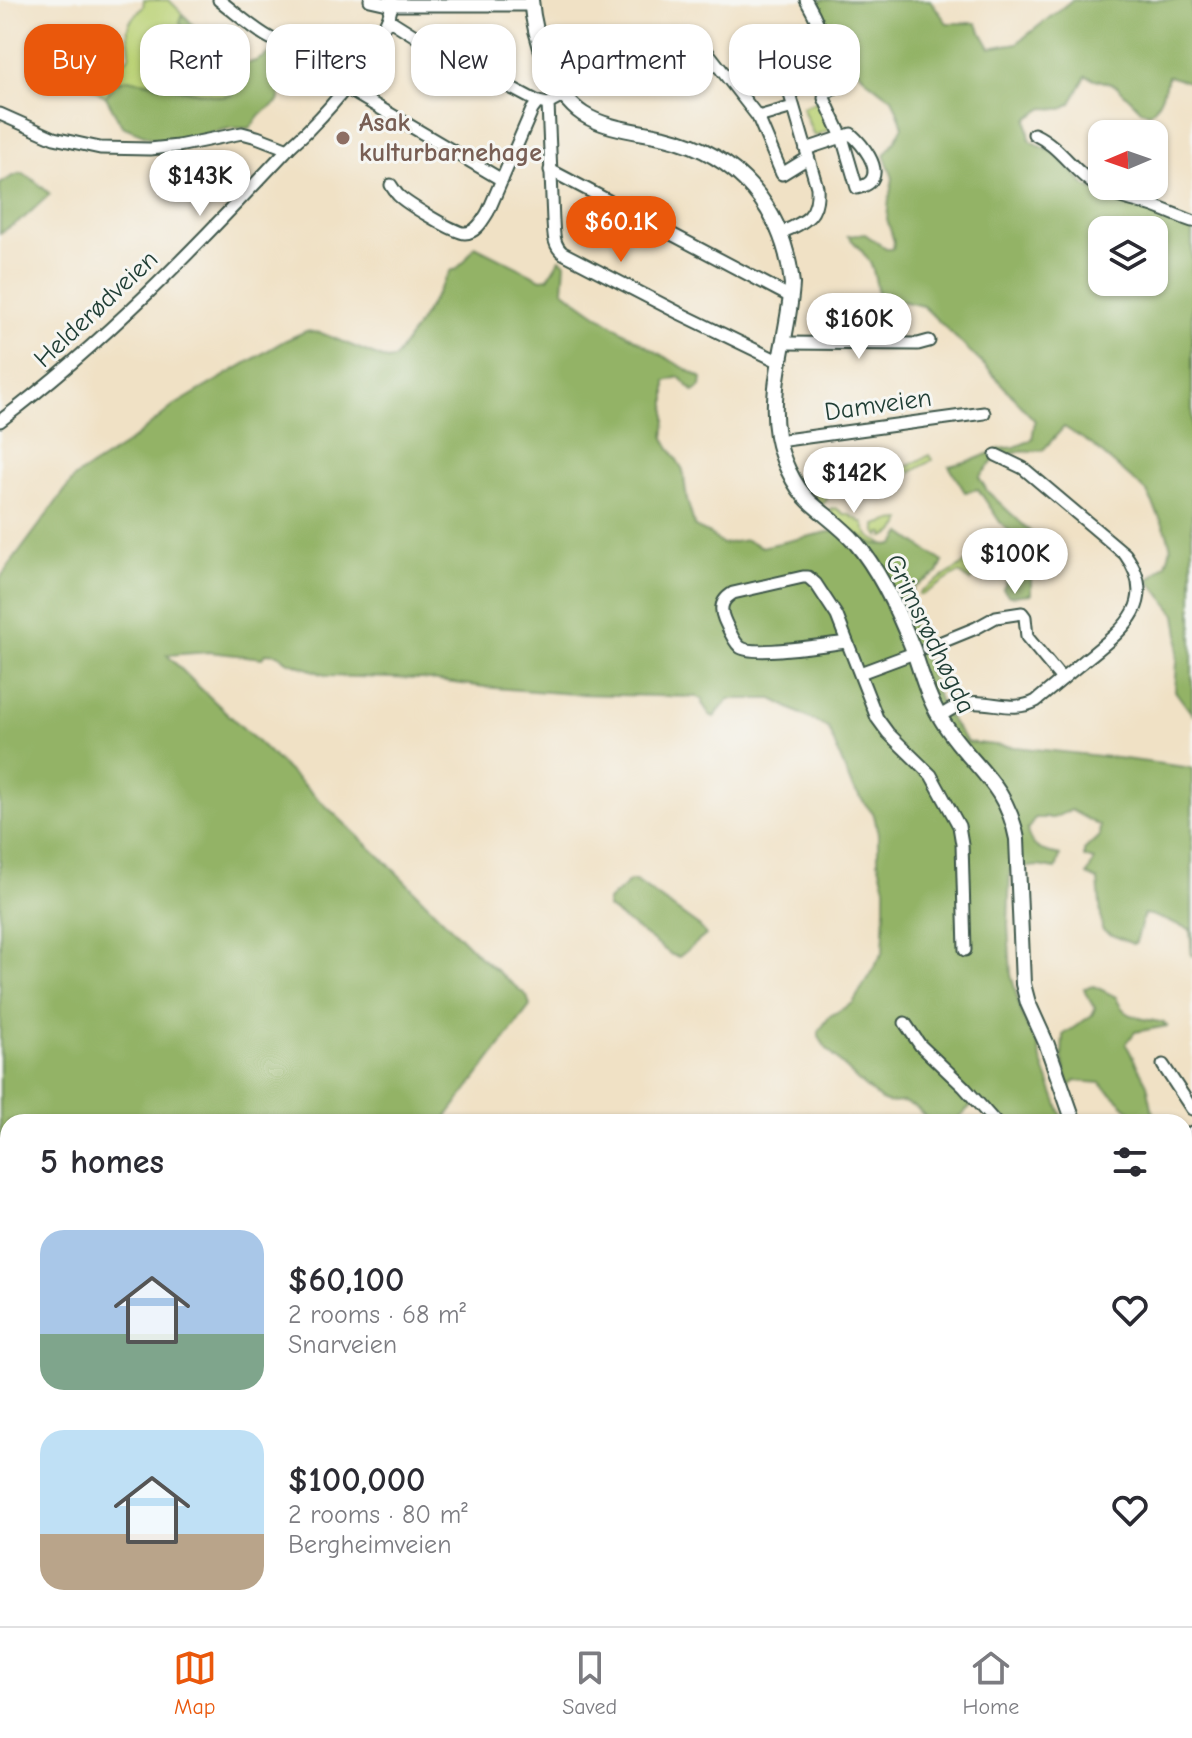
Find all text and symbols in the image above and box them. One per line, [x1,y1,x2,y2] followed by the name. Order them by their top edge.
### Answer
[24,24,124,96] chip: Buy
[140,24,250,96] chip: Rent
[266,24,395,96] chip: Filters
[411,24,516,96] chip: New
[532,24,713,96] chip: Apartment
[729,24,860,96] chip: House
[359,108,542,168] place label: Asak kulturbarnehage
[1088,120,1168,200] north arrow
[1088,120,1168,296] map controls
[334,129,352,147] marker: Asak kulturbarnehage
[144,150,256,218] pin: $143K
[167,161,233,191] text: $143K
[556,196,686,264] pin: $60.1K
[584,207,658,237] text: $60.1K
[1088,216,1168,296] button: layers
[28,244,164,374] street label: Helderødveien
[803,293,915,361] pin: $160K
[825,304,893,334] text: $160K
[822,383,934,427] street label: Damveien
[798,447,910,515] pin: $142K
[821,458,887,488] text: $142K
[959,528,1071,596] pin: $100K
[980,539,1050,569] text: $100K
[879,550,981,718] street label: Grimsrødhøgda
[1108,1140,1152,1184] icon: filters
[40,1142,164,1182] text: 5 homes
[288,1260,404,1300] text: $60,100
[104,1262,200,1358] icon: home
[1108,1288,1152,1332] icon: heart
[288,1300,466,1330] text: 2 rooms · 68 m²
[288,1330,397,1360] text: Snarveien
[288,1460,426,1500] text: $100,000
[104,1462,200,1558] icon: home
[1108,1488,1152,1532] icon: heart
[288,1500,468,1530] text: 2 rooms · 80 m²
[288,1530,452,1560] text: Bergheimveien
[173,1646,217,1720] tab: Map
[562,1646,617,1720] tab: Saved
[962,1646,1019,1720] tab: Home

